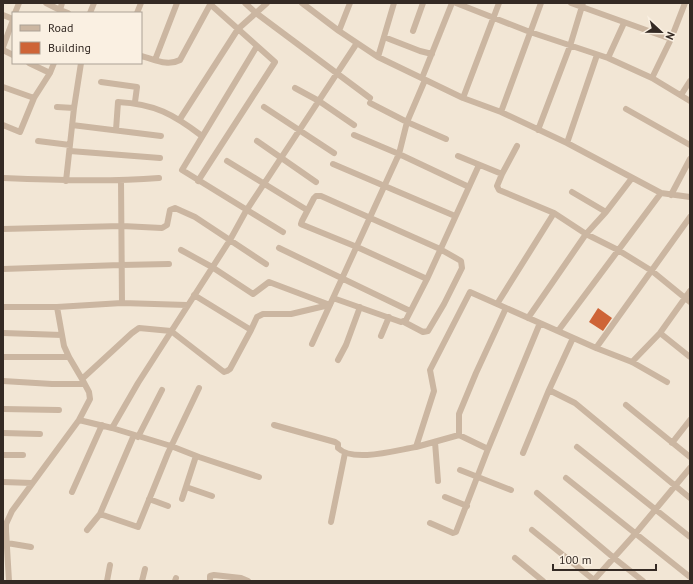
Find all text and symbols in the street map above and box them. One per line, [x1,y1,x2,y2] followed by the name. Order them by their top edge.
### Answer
[12,12,142,64] legend
[641,12,681,52] north arrow
[48,20,73,35] text: Road
[662,30,678,42] text: N
[48,40,91,55] text: Building
[553,546,656,572] scale bar
[559,552,592,567] text: 100 m

